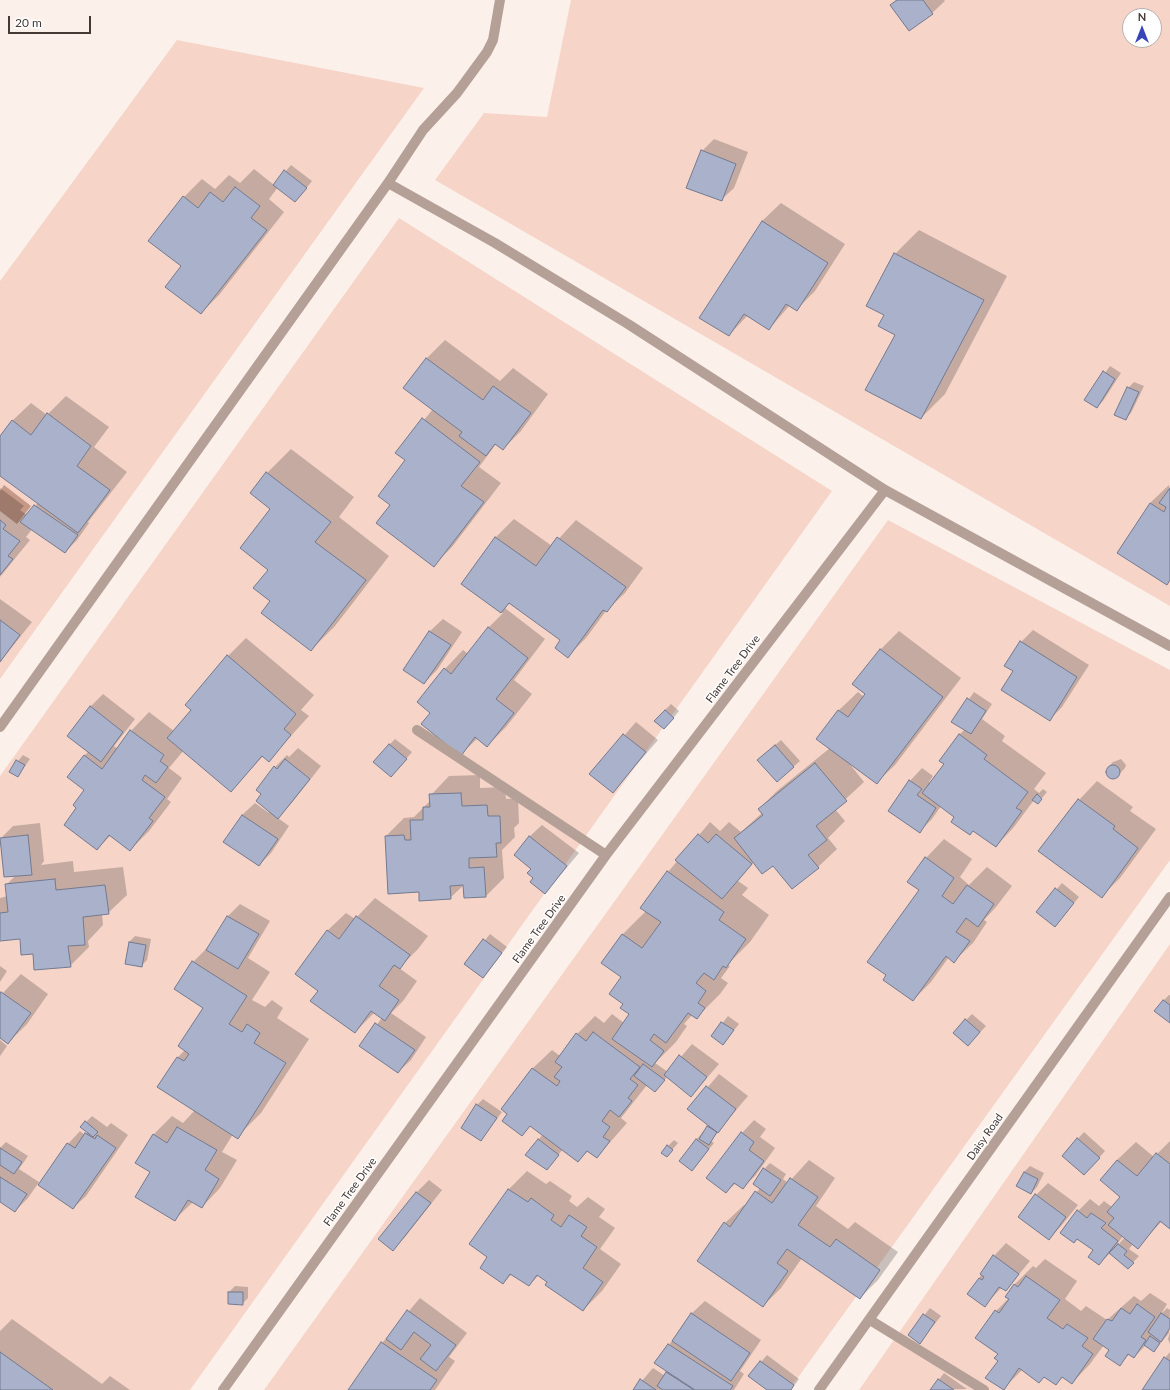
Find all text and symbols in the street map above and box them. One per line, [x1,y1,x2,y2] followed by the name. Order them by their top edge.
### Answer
[10,8,93,34] scale bar
[1122,8,1162,48] north arrow
[1138,10,1146,23] text: N
[15,15,42,30] text: 20 m
[703,632,763,706] street label: Flame Tree Drive
[510,892,568,966] street label: Flame Tree Drive
[964,1111,1006,1163] street label: Daisy Road
[321,1155,379,1229] street label: Flame Tree Drive

